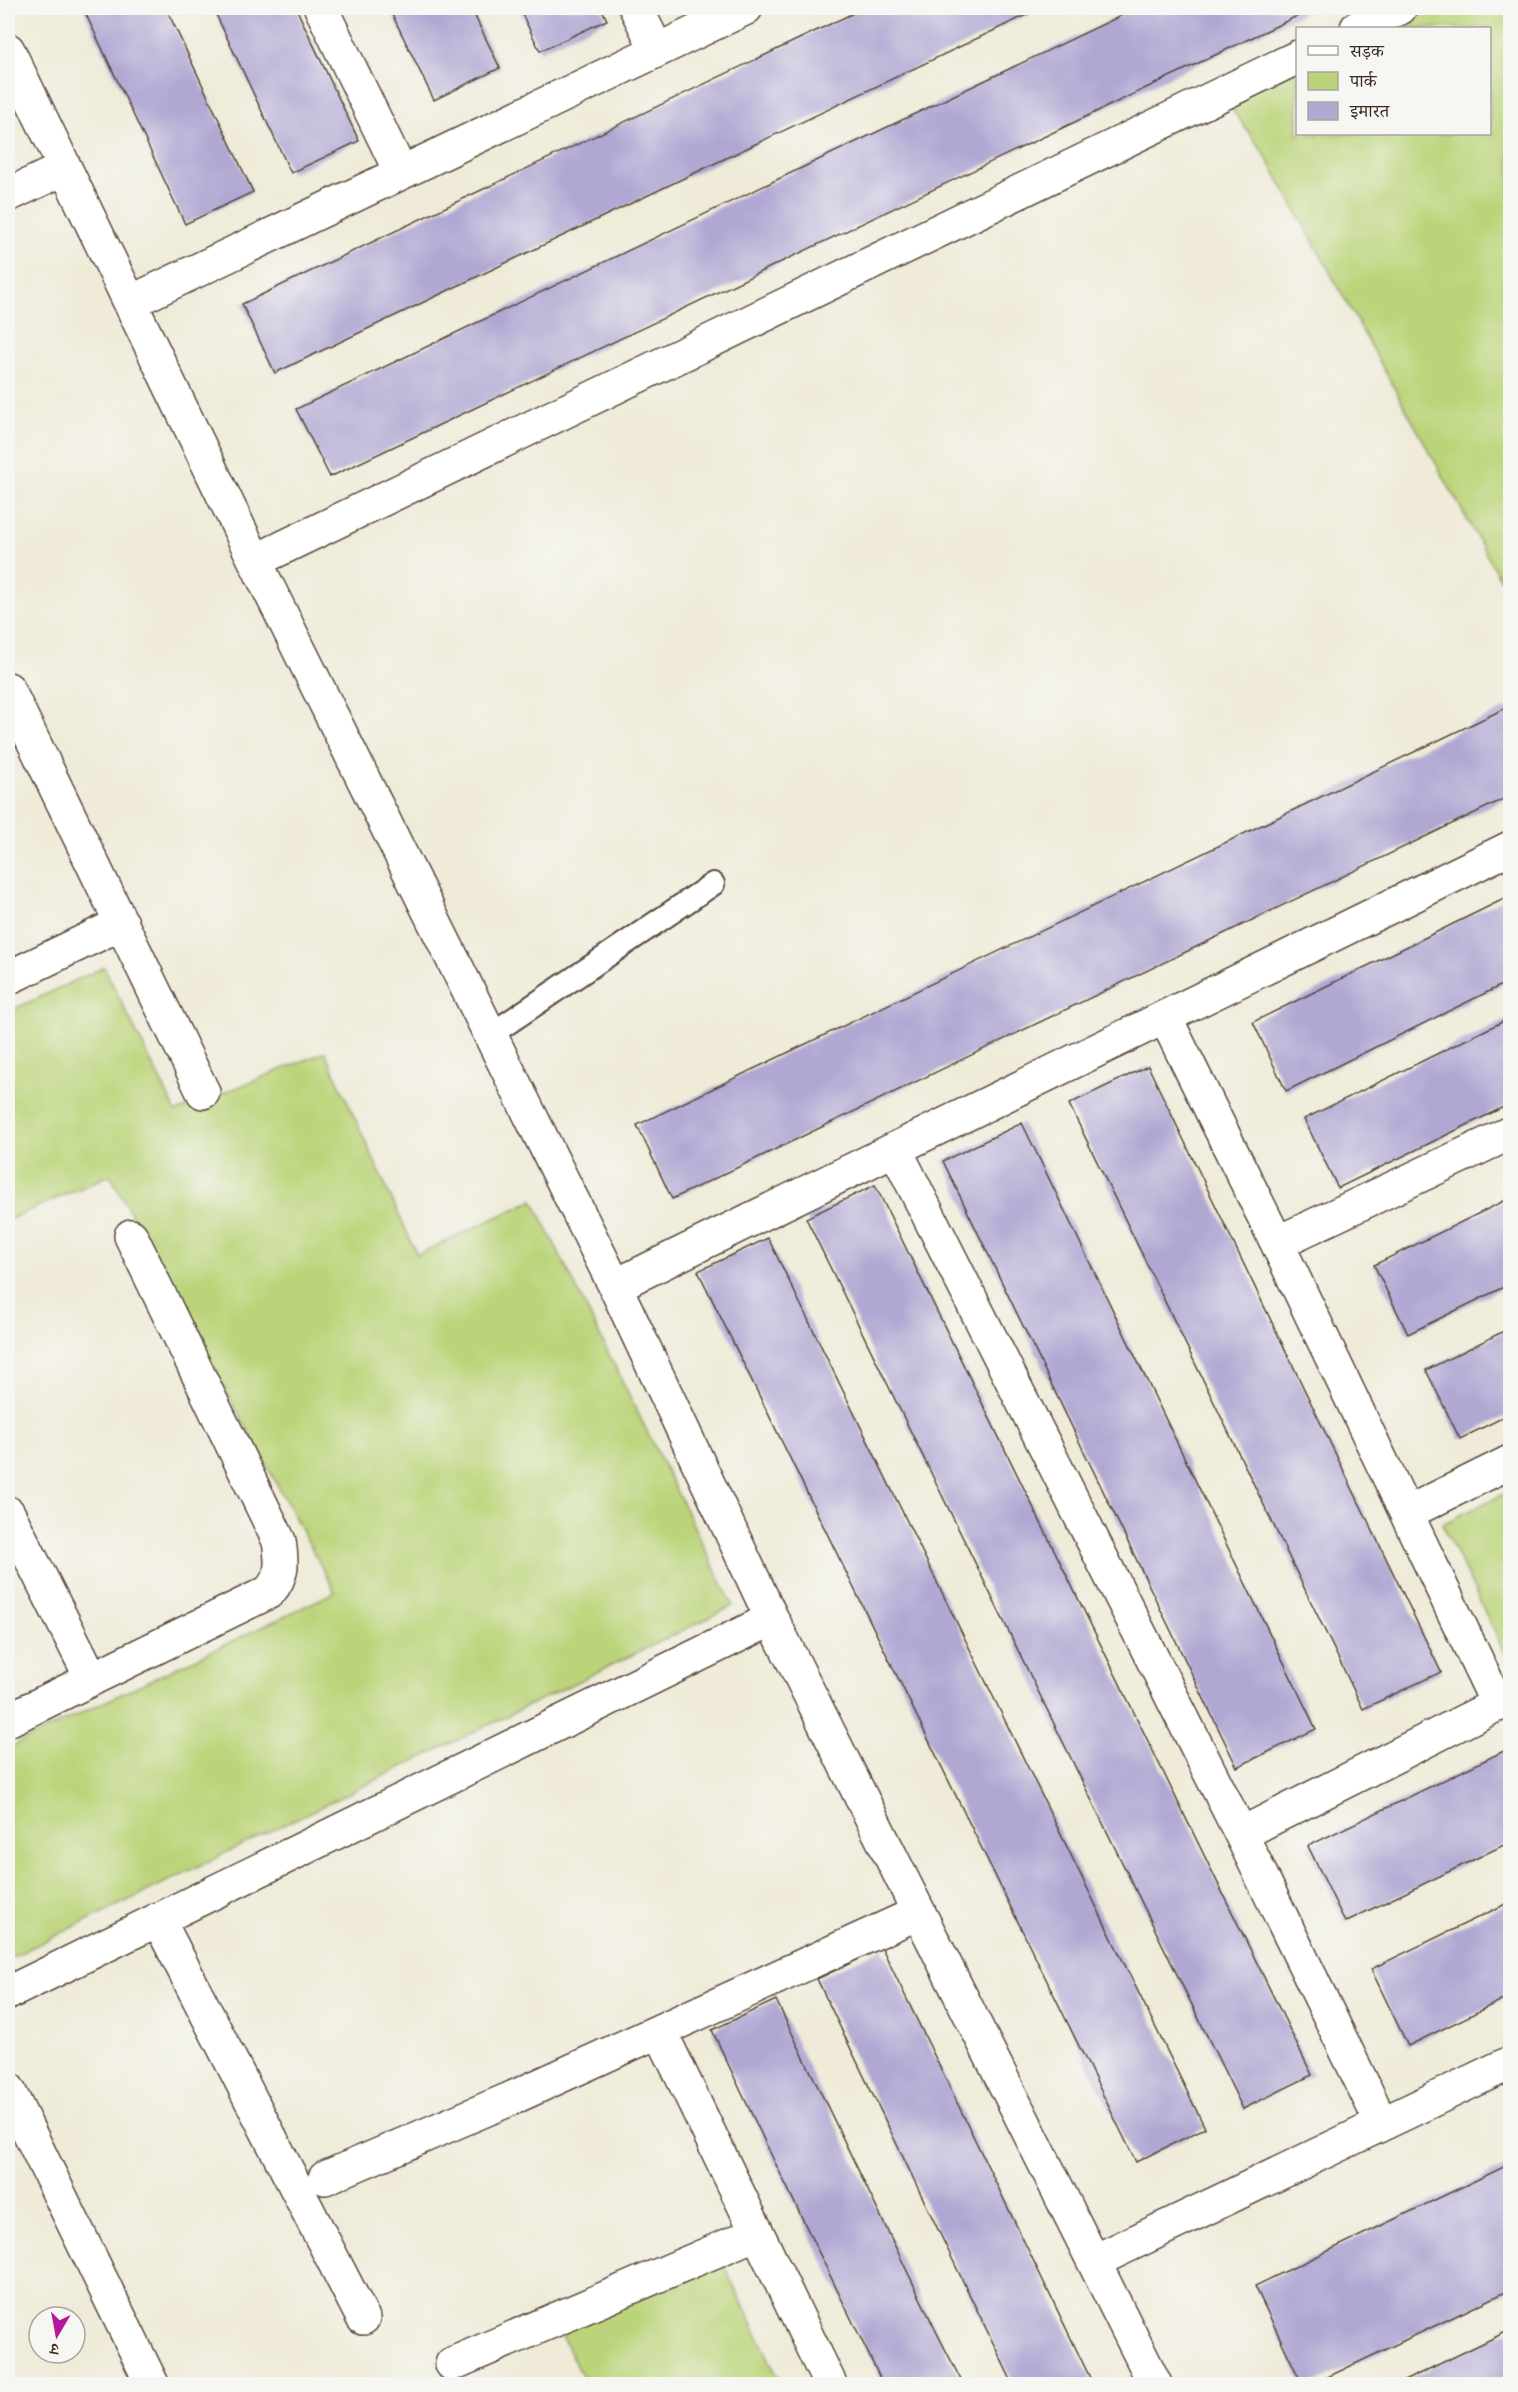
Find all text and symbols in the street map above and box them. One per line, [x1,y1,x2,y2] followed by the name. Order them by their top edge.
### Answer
[1296,27,1491,135] legend
[1349,39,1385,64] text: सड़क
[1349,69,1378,94] text: पार्क
[1349,99,1390,124] text: इमारत
[27,2305,87,2365] north arrow
[47,2337,61,2361] text: उ

